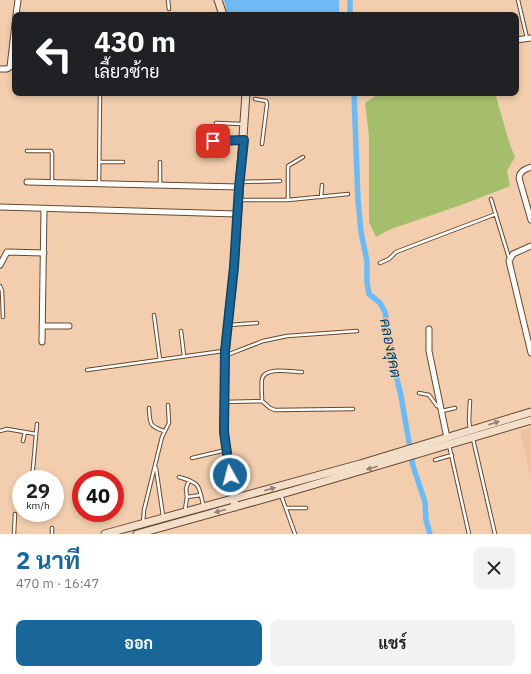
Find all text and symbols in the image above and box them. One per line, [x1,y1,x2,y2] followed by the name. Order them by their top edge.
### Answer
[94,23,176,60] text: 430 m
[28,28,80,80] icon: left
[94,60,160,83] text: เลี้ยวซ้าย
[196,124,230,158] pin
[202,130,224,152] icon: arrive
[374,317,406,380] water label: คลองสุคต
[488,420,500,426] one-way arrow
[209,454,251,496] position arrow
[365,465,377,471] one-way arrow
[72,470,124,522] speed limit sign: 40
[26,477,50,504] text: 29
[265,486,277,492] one-way arrow
[26,499,50,512] text: km/h
[214,508,226,514] one-way arrow
[16,544,80,576] text: 2 นาที
[473,547,515,589] button: close
[16,575,99,592] text: 470 m · 16:47
[16,620,262,666] button: ออก
[270,620,515,666] button: แชร์

